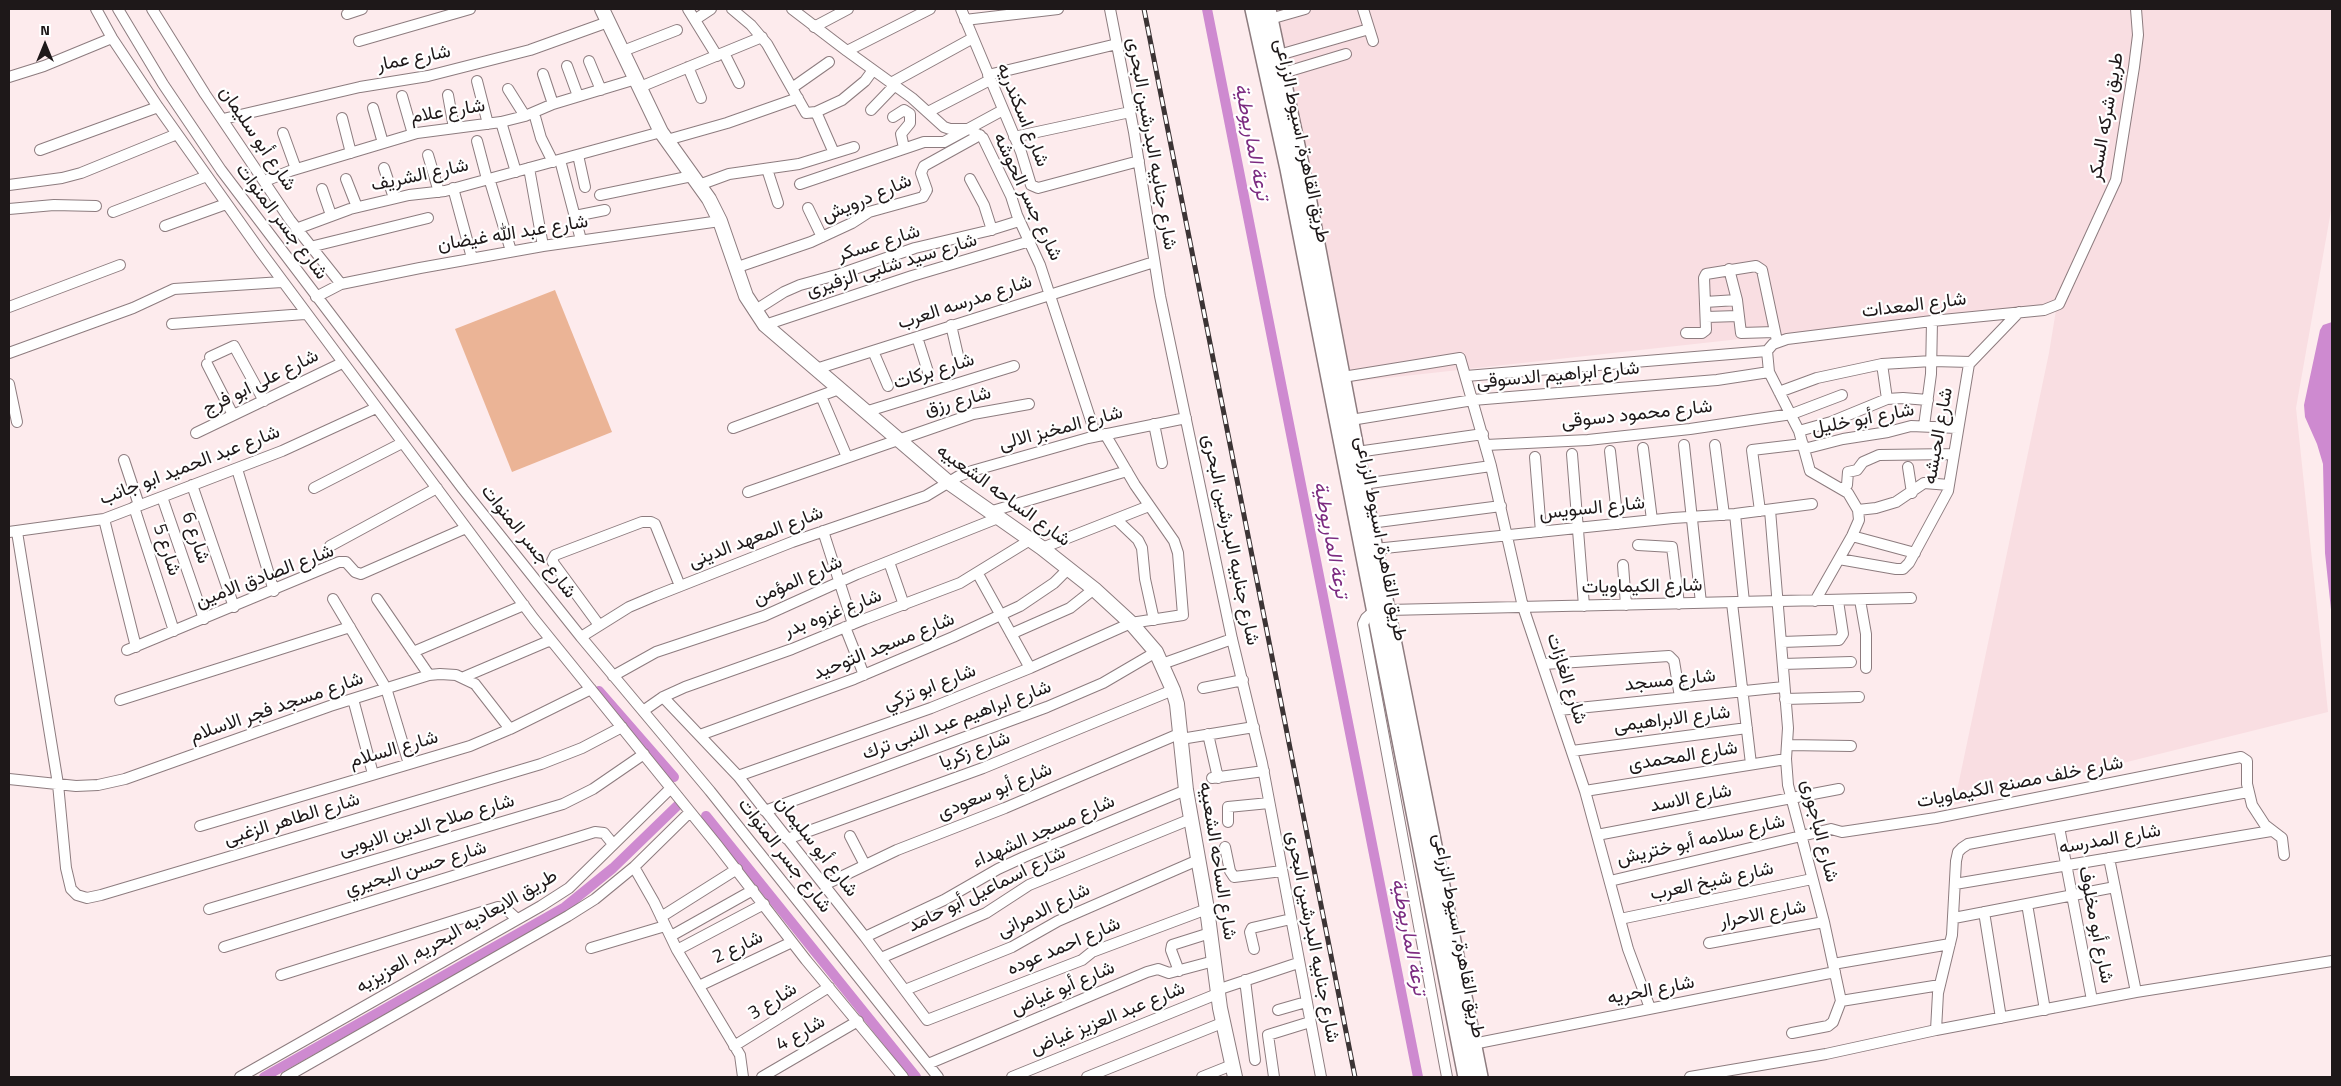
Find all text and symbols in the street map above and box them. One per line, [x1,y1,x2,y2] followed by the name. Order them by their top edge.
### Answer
[40,19,50,40] text: N
[20,20,70,70] north arrow
[1121,36,1181,252] street label: شارع جنابيه البدرشين البحرى
[1268,37,1334,245] street label: طريق القاهرة, اسيوط الزراعى
[375,41,453,77] street label: شارع عمار
[2084,51,2130,183] street label: طريق شركه السكر
[991,60,1053,170] street label: شارع اسكندريه
[214,82,300,196] street label: شارع أبو سليمان
[1228,82,1274,202] water label: ترعة الماريوطية
[409,95,487,129] street label: شارع علام
[987,129,1067,265] street label: شارع جسر الحوشه
[369,155,471,197] street label: شارع الشريف
[230,160,332,284] street label: شارع جسر المنوات
[819,170,915,228] street label: شارع درويش
[436,211,590,257] street label: شارع عبد الله غيضان
[835,221,923,267] street label: شارع عسكر
[804,229,980,303] street label: شارع سيد شلبى الزفيرى
[895,271,1035,335] street label: شارع مدرسه العرب
[1860,288,1968,324] street label: شارع المعدات
[199,345,323,421] street label: شارع على ابو فرج
[891,349,977,395] street label: شارع بركات
[1476,358,1640,394] street label: شارع ابراهيم الدسوقى
[922,382,994,422] street label: شارع رزق
[1919,386,1959,486] street label: شارع الحبشه
[1560,396,1714,434] street label: شارع محمود دسوقى
[1810,399,1916,441] street label: شارع أبو خليل
[997,402,1125,456] street label: شارع المخبز الالى
[97,421,283,511] street label: شارع عبد الحميد ابو جانب
[1196,432,1264,648] street label: شارع جنابيه البدرشين البحرى
[1349,435,1411,643] street label: طريق القاهرة, اسيوط الزراعى
[932,440,1074,552] street label: شارع الساحه الشعبيه
[1307,480,1353,600] water label: ترعة الماريوطية
[475,481,581,603] street label: شارع جسر المنوات
[1538,492,1646,526] street label: شارع السويس
[685,502,827,574] street label: شارع المعهد الدينى
[176,509,214,567] street label: شارع 6
[147,521,185,579] street label: شارع 5
[192,540,338,614] street label: شارع الصادق الامين
[750,551,846,611] street label: شارع المؤمن
[1581,575,1703,599] street label: شارع الكيماويات
[781,585,885,643] street label: شارع غزوه بدر
[810,608,958,686] street label: شارع مسجد التوحيد
[1541,631,1591,727] street label: شارع الغازات
[881,660,979,716] street label: شارع ابو تركي
[1623,665,1717,697] street label: شارع مسجد
[187,668,367,748] street label: شارع مسجد فجر الاسلام
[859,676,1055,766] street label: شارع ابراهيم عبد النبى ترك
[1612,702,1732,738] street label: شارع الابراهيمى
[347,726,441,774] street label: شارع السلام
[936,727,1014,775] street label: شارع زكريا
[1627,737,1739,777] street label: شارع المحمدى
[1915,752,2125,814] street label: شارع خلف مصنع الكيماويات
[934,759,1056,825] street label: شارع أبو سعودى
[1795,777,1843,885] street label: شارع الباجورى
[1193,780,1241,942] street label: شارع الساحه الشعبيه
[1648,780,1734,818] street label: شارع الاسد
[221,788,363,852] street label: شارع الطاهر الزغبى
[337,790,517,862] street label: شارع صلاح الدين الايوبى
[969,790,1119,874] street label: شارع مسجد الشهداء
[770,792,862,902] street label: شارع أبو سليمان
[732,794,836,918] street label: شارع جسر المنوات
[1615,811,1787,871] street label: شارع سلامه أبو ختريش
[2057,820,2163,860] street label: شارع المدرسه
[1280,829,1344,1045] street label: شارع جنابيه البدرشين البحرى
[1427,832,1489,1040] street label: طريق القاهرة, اسيوط الزراعى
[342,837,490,901] street label: شارع حسن البحيري
[904,842,1070,938] street label: شارع اسماعيل أبو حامد
[1648,858,1776,906] street label: شارع شيخ العرب
[2072,864,2118,986] street label: شارع أبو مخلوف
[352,865,562,999] street label: طريق الابعاديه البحريه, العزيزيه
[1385,877,1431,997] water label: ترعة الماريوطية
[994,879,1094,943] street label: شارع الدمرانى
[1718,896,1808,934] street label: شارع الاحرار
[1004,913,1124,981] street label: شارع احمد عوده
[709,926,767,970] street label: شارع 2
[1008,957,1118,1021] street label: شارع أبو غياض
[1605,971,1697,1011] street label: شارع الحريه
[744,978,802,1026] street label: شارع 3
[1027,978,1189,1060] street label: شارع عبد العزيز غياض
[772,1011,830,1057] street label: شارع 4

